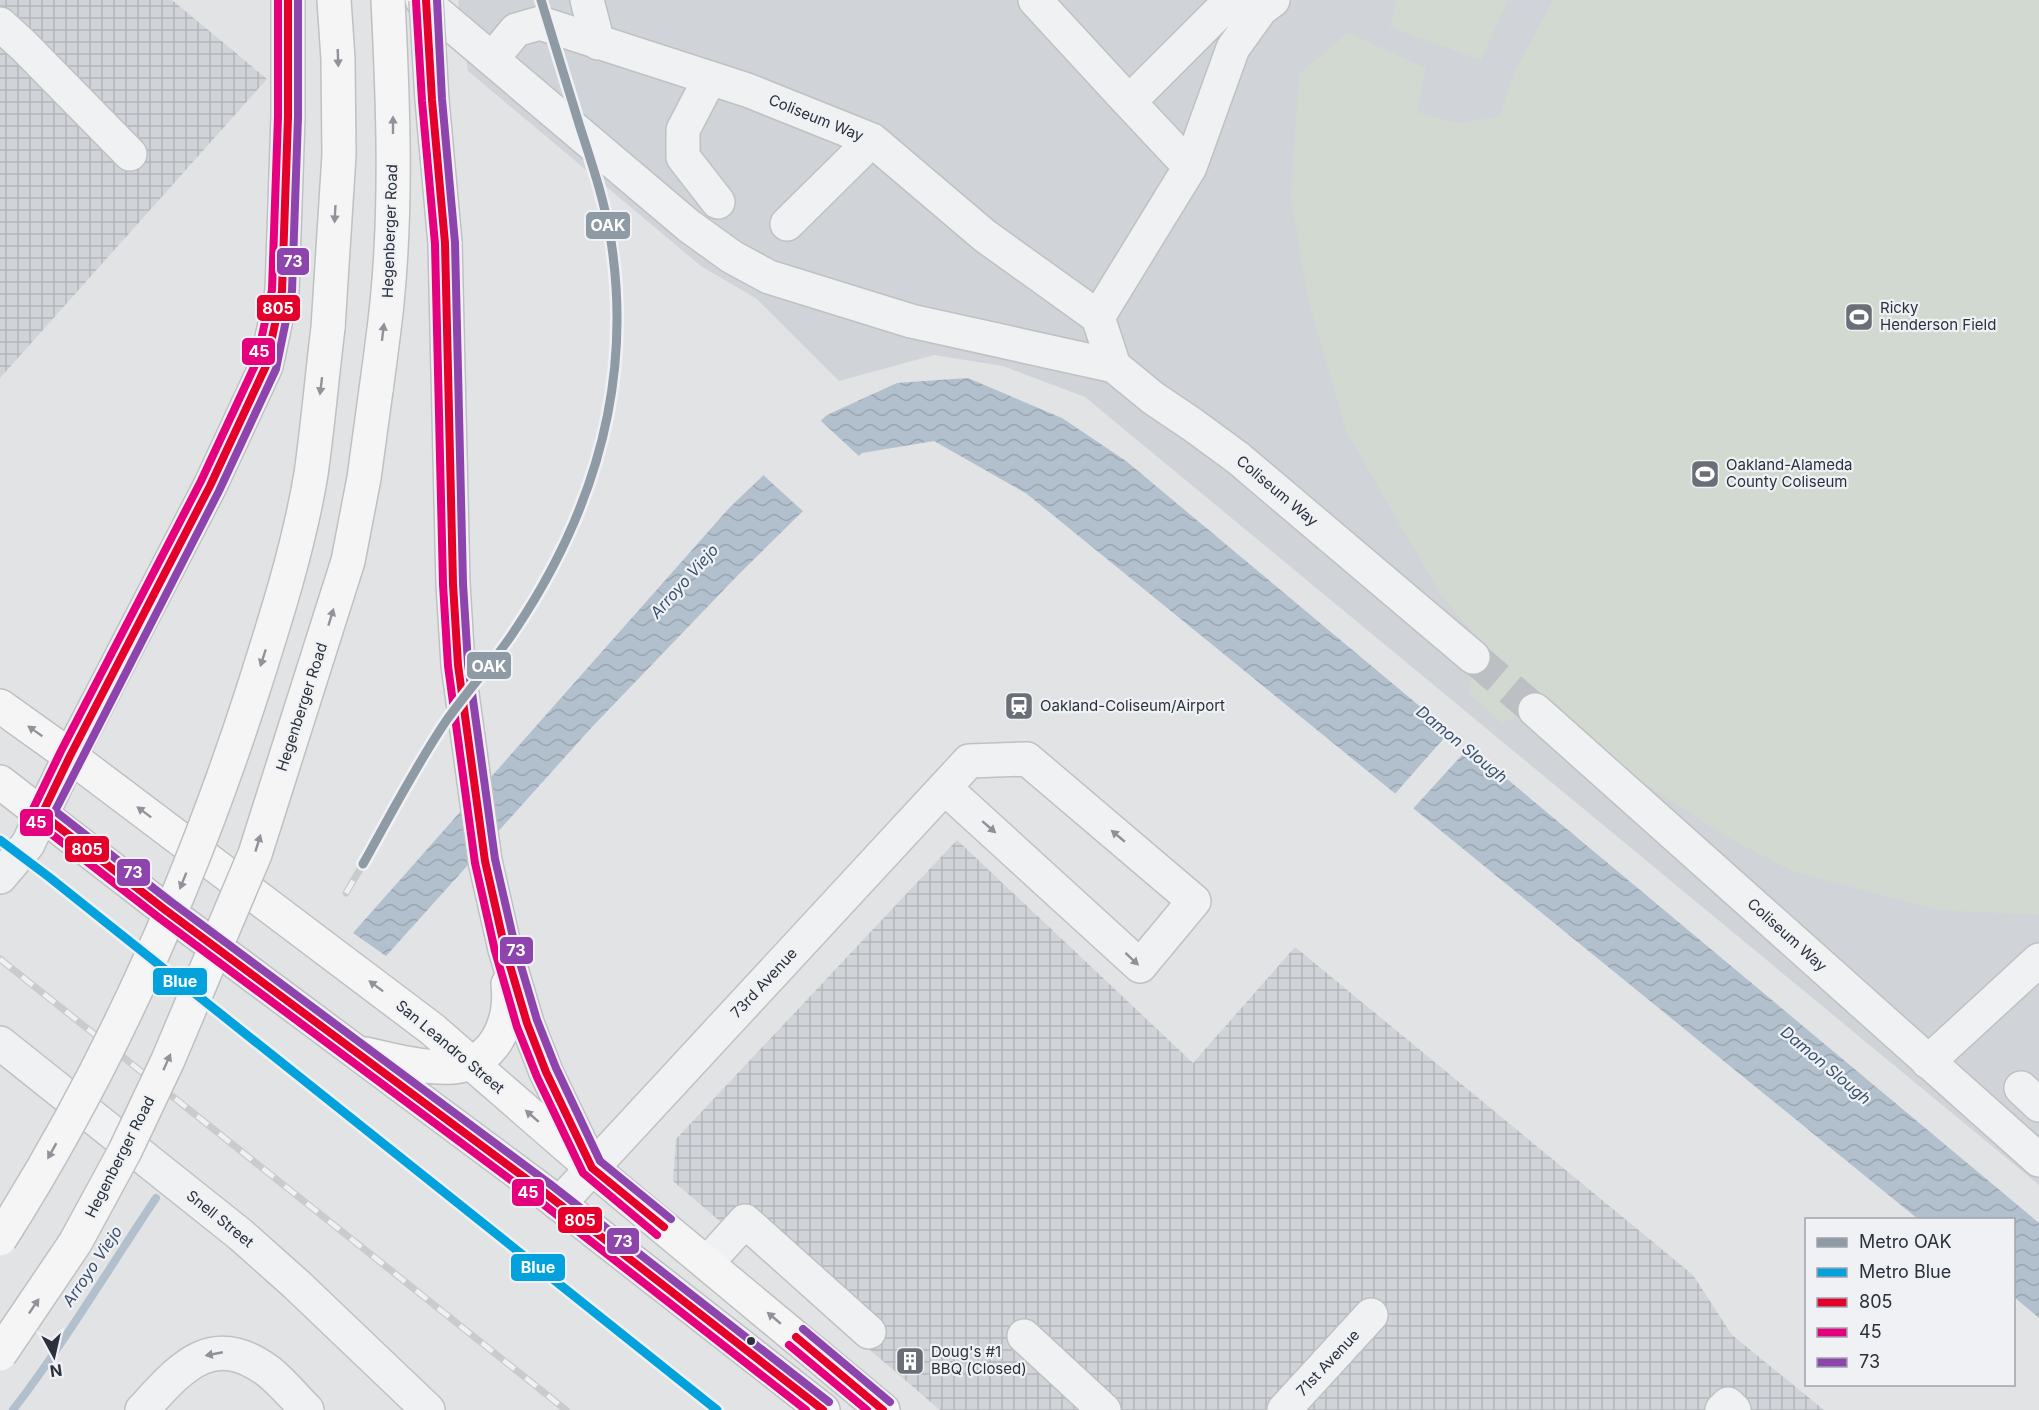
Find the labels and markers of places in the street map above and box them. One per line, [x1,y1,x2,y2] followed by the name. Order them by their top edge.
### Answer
[1880,298,1996,334] place label: Ricky Henderson Field
[1843,301,1875,333] sports icon: Ricky Henderson Field
[1726,455,1853,491] place label: Oakland-Alameda County Coliseum
[1689,458,1721,490] sports icon: Oakland-Alameda County Coliseum
[1003,690,1035,722] station icon: Oakland-Coliseum/Airport
[1040,696,1225,715] place label: Oakland-Coliseum/Airport
[745,1335,757,1347] unlabelled marker
[931,1342,1027,1378] place label: Doug's #1 BBQ (Closed)
[894,1345,926,1377] building icon: Doug's #1 BBQ (Closed)

